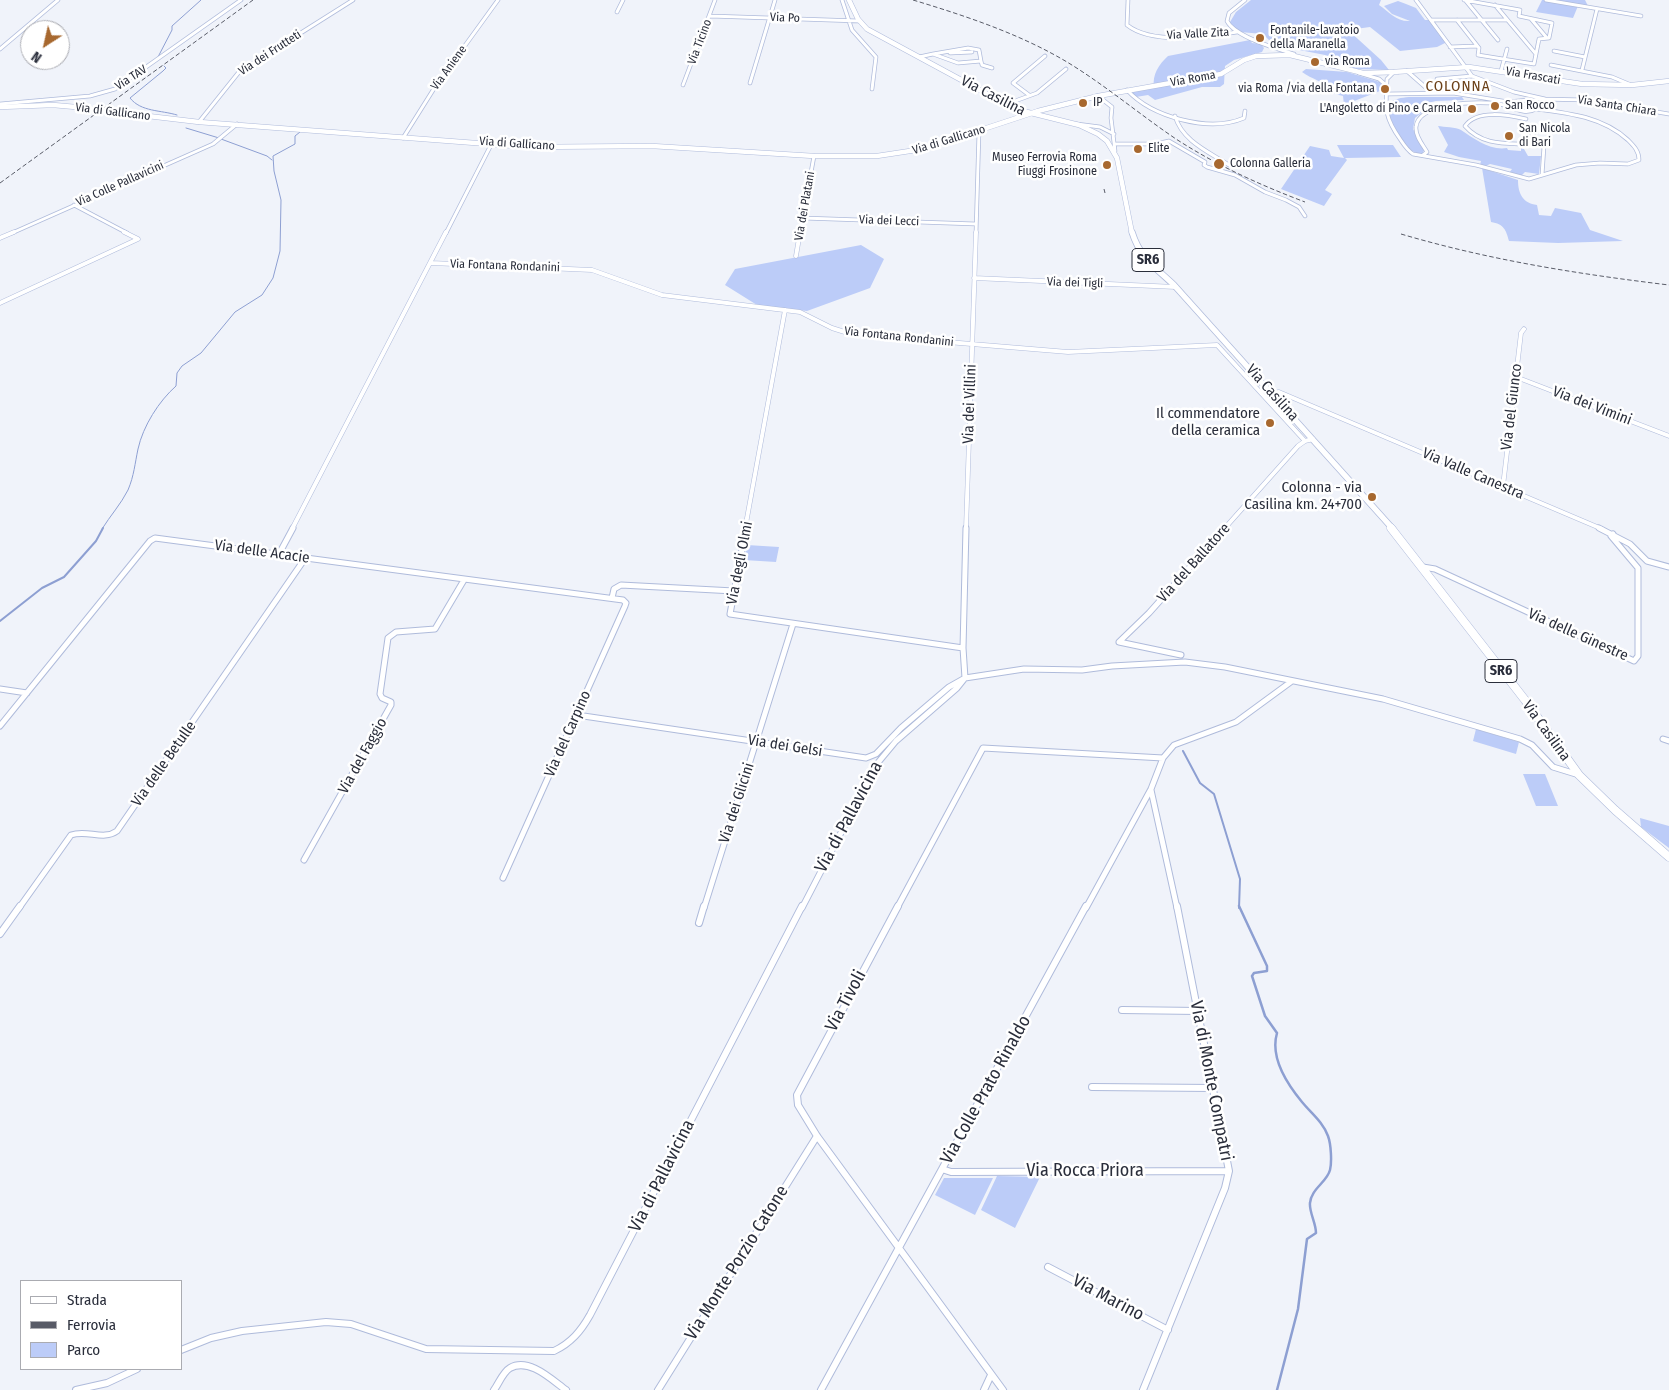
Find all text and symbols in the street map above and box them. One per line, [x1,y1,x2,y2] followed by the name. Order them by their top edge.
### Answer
[770,10,800,26] street label: Via Po
[685,17,715,67] street label: Via Ticino
[20,20,70,70] north arrow
[1270,24,1359,52] place label: Fontanile-lavatoio della Maranella
[1166,25,1230,43] street label: Via Valle Zita
[236,27,304,79] street label: Via dei Frutteti
[1254,32,1266,44] marker: Fontanile-lavatoio della Maranella
[428,43,470,93] street label: Via Aniene
[28,48,45,66] text: N
[1325,55,1370,69] place label: via Roma
[1309,56,1321,68] marker: via Roma
[112,62,150,94] street label: Via TAV
[1505,64,1561,88] street label: Via Frascati
[1169,68,1217,90] street label: Via Roma
[958,72,1028,120] street label: Via Casilina
[1425,78,1491,96] district label: COLONNA
[1238,82,1375,96] place label: via Roma /via della Fontana
[1379,83,1391,95] marker: via Roma /via della Fontana
[1577,93,1657,119] street label: Via Santa Chiara
[1093,96,1102,110] place label: IP
[1077,97,1089,109] marker: IP
[1505,99,1555,113] place label: San Rocco
[75,100,151,124] street label: Via di Gallicano
[1489,100,1501,112] marker: San Rocco
[1320,102,1462,116] place label: L'Angoletto di Pino e Carmela
[1466,103,1478,115] marker: L'Angoletto di Pino e Carmela
[911,122,987,158] street label: Via di Gallicano
[1519,122,1570,150] place label: San Nicola di Bari
[1503,130,1515,142] marker: San Nicola di Bari
[479,134,555,154] street label: Via di Gallicano
[1148,142,1169,156] place label: Elite
[1132,143,1144,155] marker: Elite
[992,151,1097,179] place label: Museo Ferrovia Roma Fiuggi Frosinone
[1212,157,1226,171] marker: Colonna Galleria
[1230,157,1311,171] place label: Colonna Galleria
[74,158,166,210] street label: Via Colle Pallavicini
[1101,159,1113,171] marker: Museo Ferrovia Roma Fiuggi Frosinone
[792,170,818,242] street label: Via dei Platani
[859,213,919,229] street label: Via dei Lecci
[1132,248,1164,272] road number: SR6
[450,257,560,275] street label: Via Fontana Rondanini
[1047,275,1103,291] street label: Via dei Tigli
[844,324,954,350] street label: Via Fontana Rondanini
[1242,361,1302,425] street label: Via Casilina
[1498,363,1526,451] street label: Via del Giunco
[960,364,980,444] street label: Via dei Villini
[1550,383,1634,429] street label: Via dei Vimini
[1156,405,1260,440] place label: Il commendatore della ceramica
[1264,417,1276,429] marker: Il commendatore della ceramica
[1419,444,1527,504] street label: Via Valle Canestra
[1244,479,1362,514] place label: Colonna - via Casilina km. 24+700
[1366,491,1378,503] marker: Colonna - via Casilina km. 24+700
[723,520,757,606] street label: Via degli Olmi
[1154,520,1234,606] street label: Via del Ballatore
[213,536,311,568] street label: Via delle Acacie
[1525,605,1631,665] street label: Via delle Ginestre
[1485,659,1517,682] road number: SR6
[541,688,595,780] street label: Via del Carpino
[1518,697,1574,765] street label: Via Casilina
[335,715,391,797] street label: Via del Faggio
[128,718,200,810] street label: Via delle Betulle
[746,731,824,761] street label: Via dei Gelsi
[811,757,887,877] street label: Via di Pallavicina
[716,761,758,845] street label: Via dei Glicini
[821,967,871,1035] street label: Via Tivoli
[1185,999,1237,1163] street label: Via di Monte Compatri
[936,1012,1036,1168] street label: Via Colle Prato Rinaldo
[624,1116,700,1236] street label: Via di Pallavicina
[1026,1160,1144,1182] street label: Via Rocca Priora
[681,1182,793,1344] street label: Via Monte Porzio Catone
[1068,1270,1148,1326] street label: Via Marino
[20,1280,182,1370] legend
[67,1291,107,1309] text: Strada
[67,1316,116,1334] text: Ferrovia
[67,1341,100,1359] text: Parco

